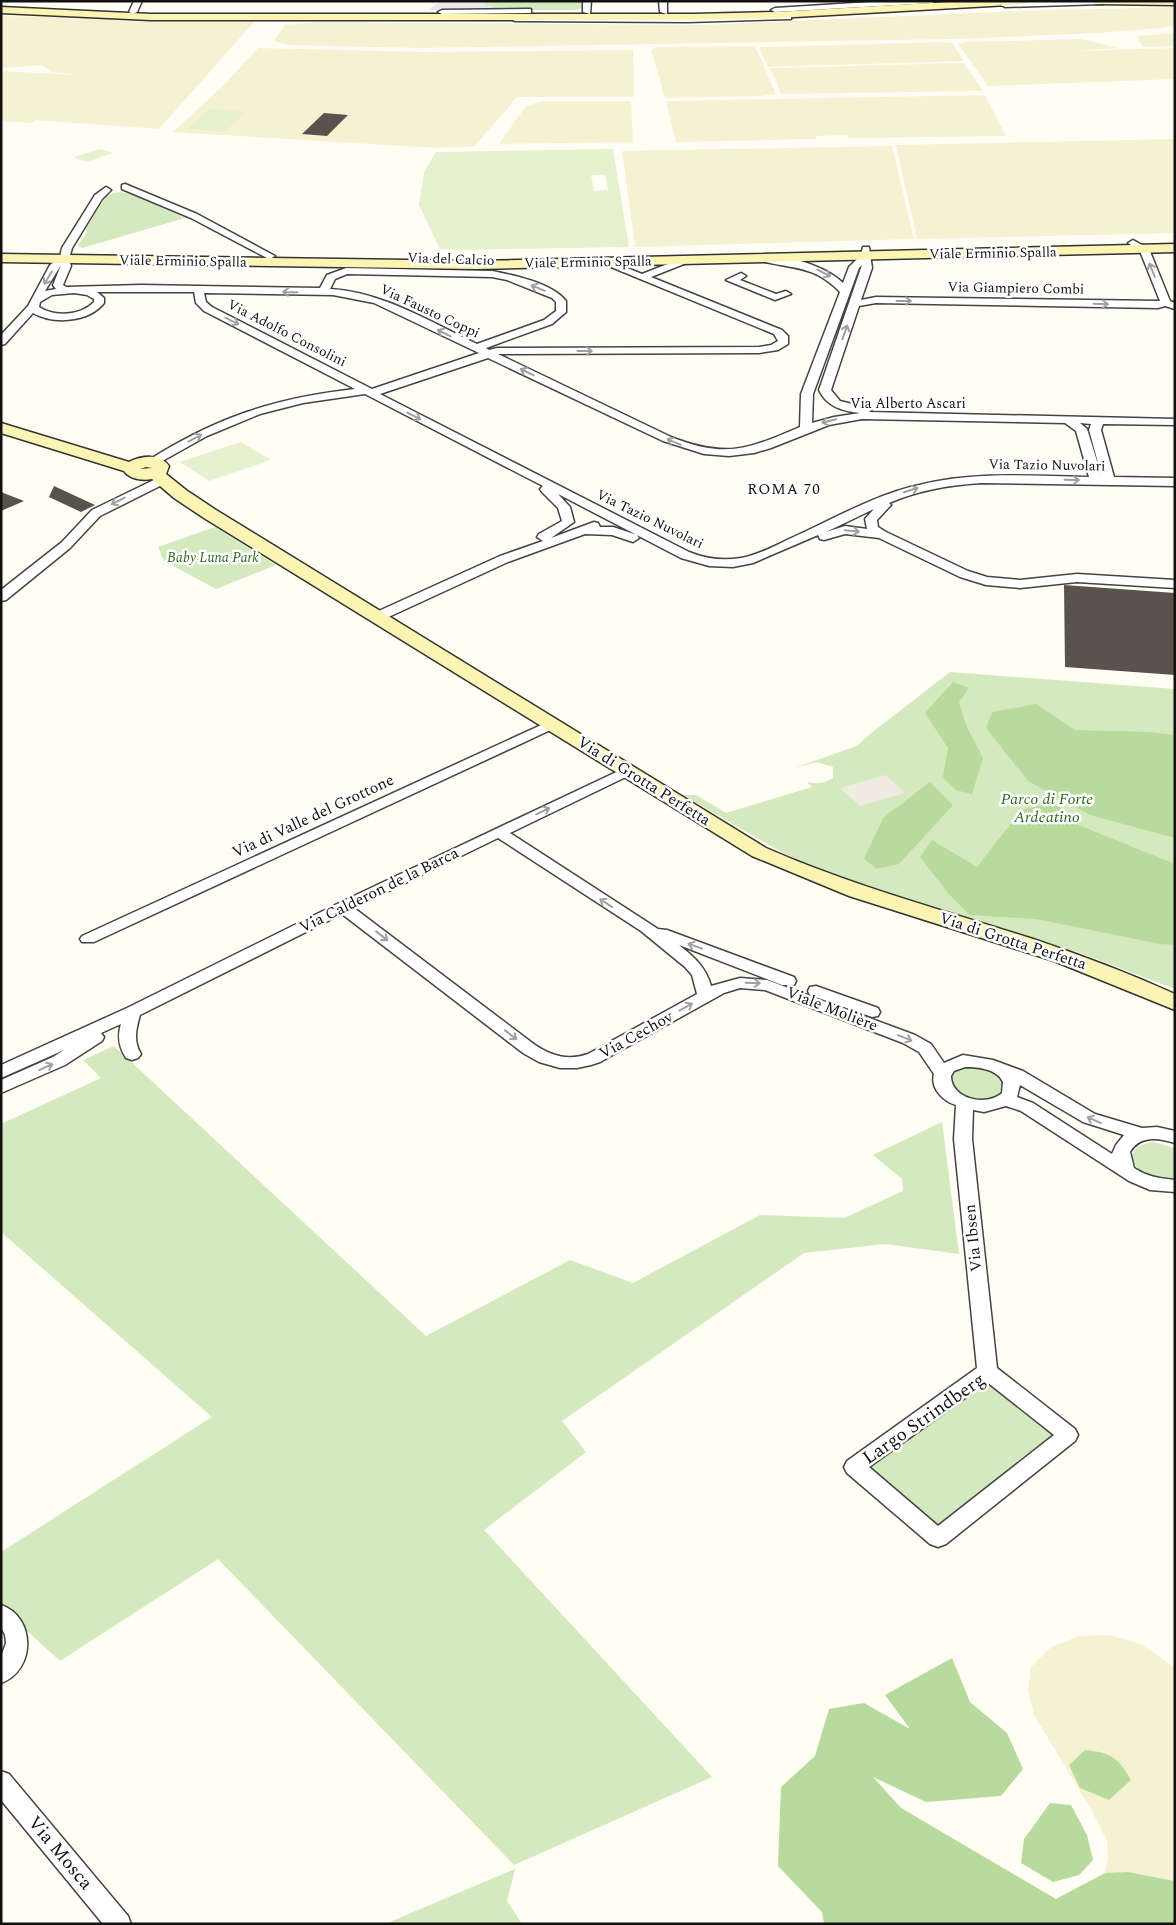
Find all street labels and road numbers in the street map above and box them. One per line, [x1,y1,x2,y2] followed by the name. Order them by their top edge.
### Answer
[929,241,1057,265] street label: Viale Erminio Spalla
[407,247,495,271] street label: Via del Calcio
[119,249,247,273] street label: Viale Erminio Spalla
[524,250,652,274] street label: Viale Erminio Spalla
[947,276,1085,300] street label: Via Giampiero Combi
[377,279,483,343] street label: Via Fausto Coppi
[224,294,350,372] street label: Via Adolfo Consolini
[850,393,966,414] street label: Via Alberto Ascari
[988,453,1106,477] street label: Via Tazio Nuvolari
[593,484,707,554] street label: Via Tazio Nuvolari
[573,730,716,832] street label: Via di Grotta Perfetta
[228,768,398,864] street label: Via di Valle del Grottone
[295,841,463,939] street label: Via Calderon de la Barca
[936,906,1090,976] street label: Via di Grotta Perfetta
[783,980,881,1038] street label: Viale Molière
[595,1004,679,1065] street label: Via Cechov
[958,1203,988,1273] street label: Via Ibsen
[857,1366,991,1472] street label: Largo Strindberg
[20,1810,100,1897] street label: Via Mosca

